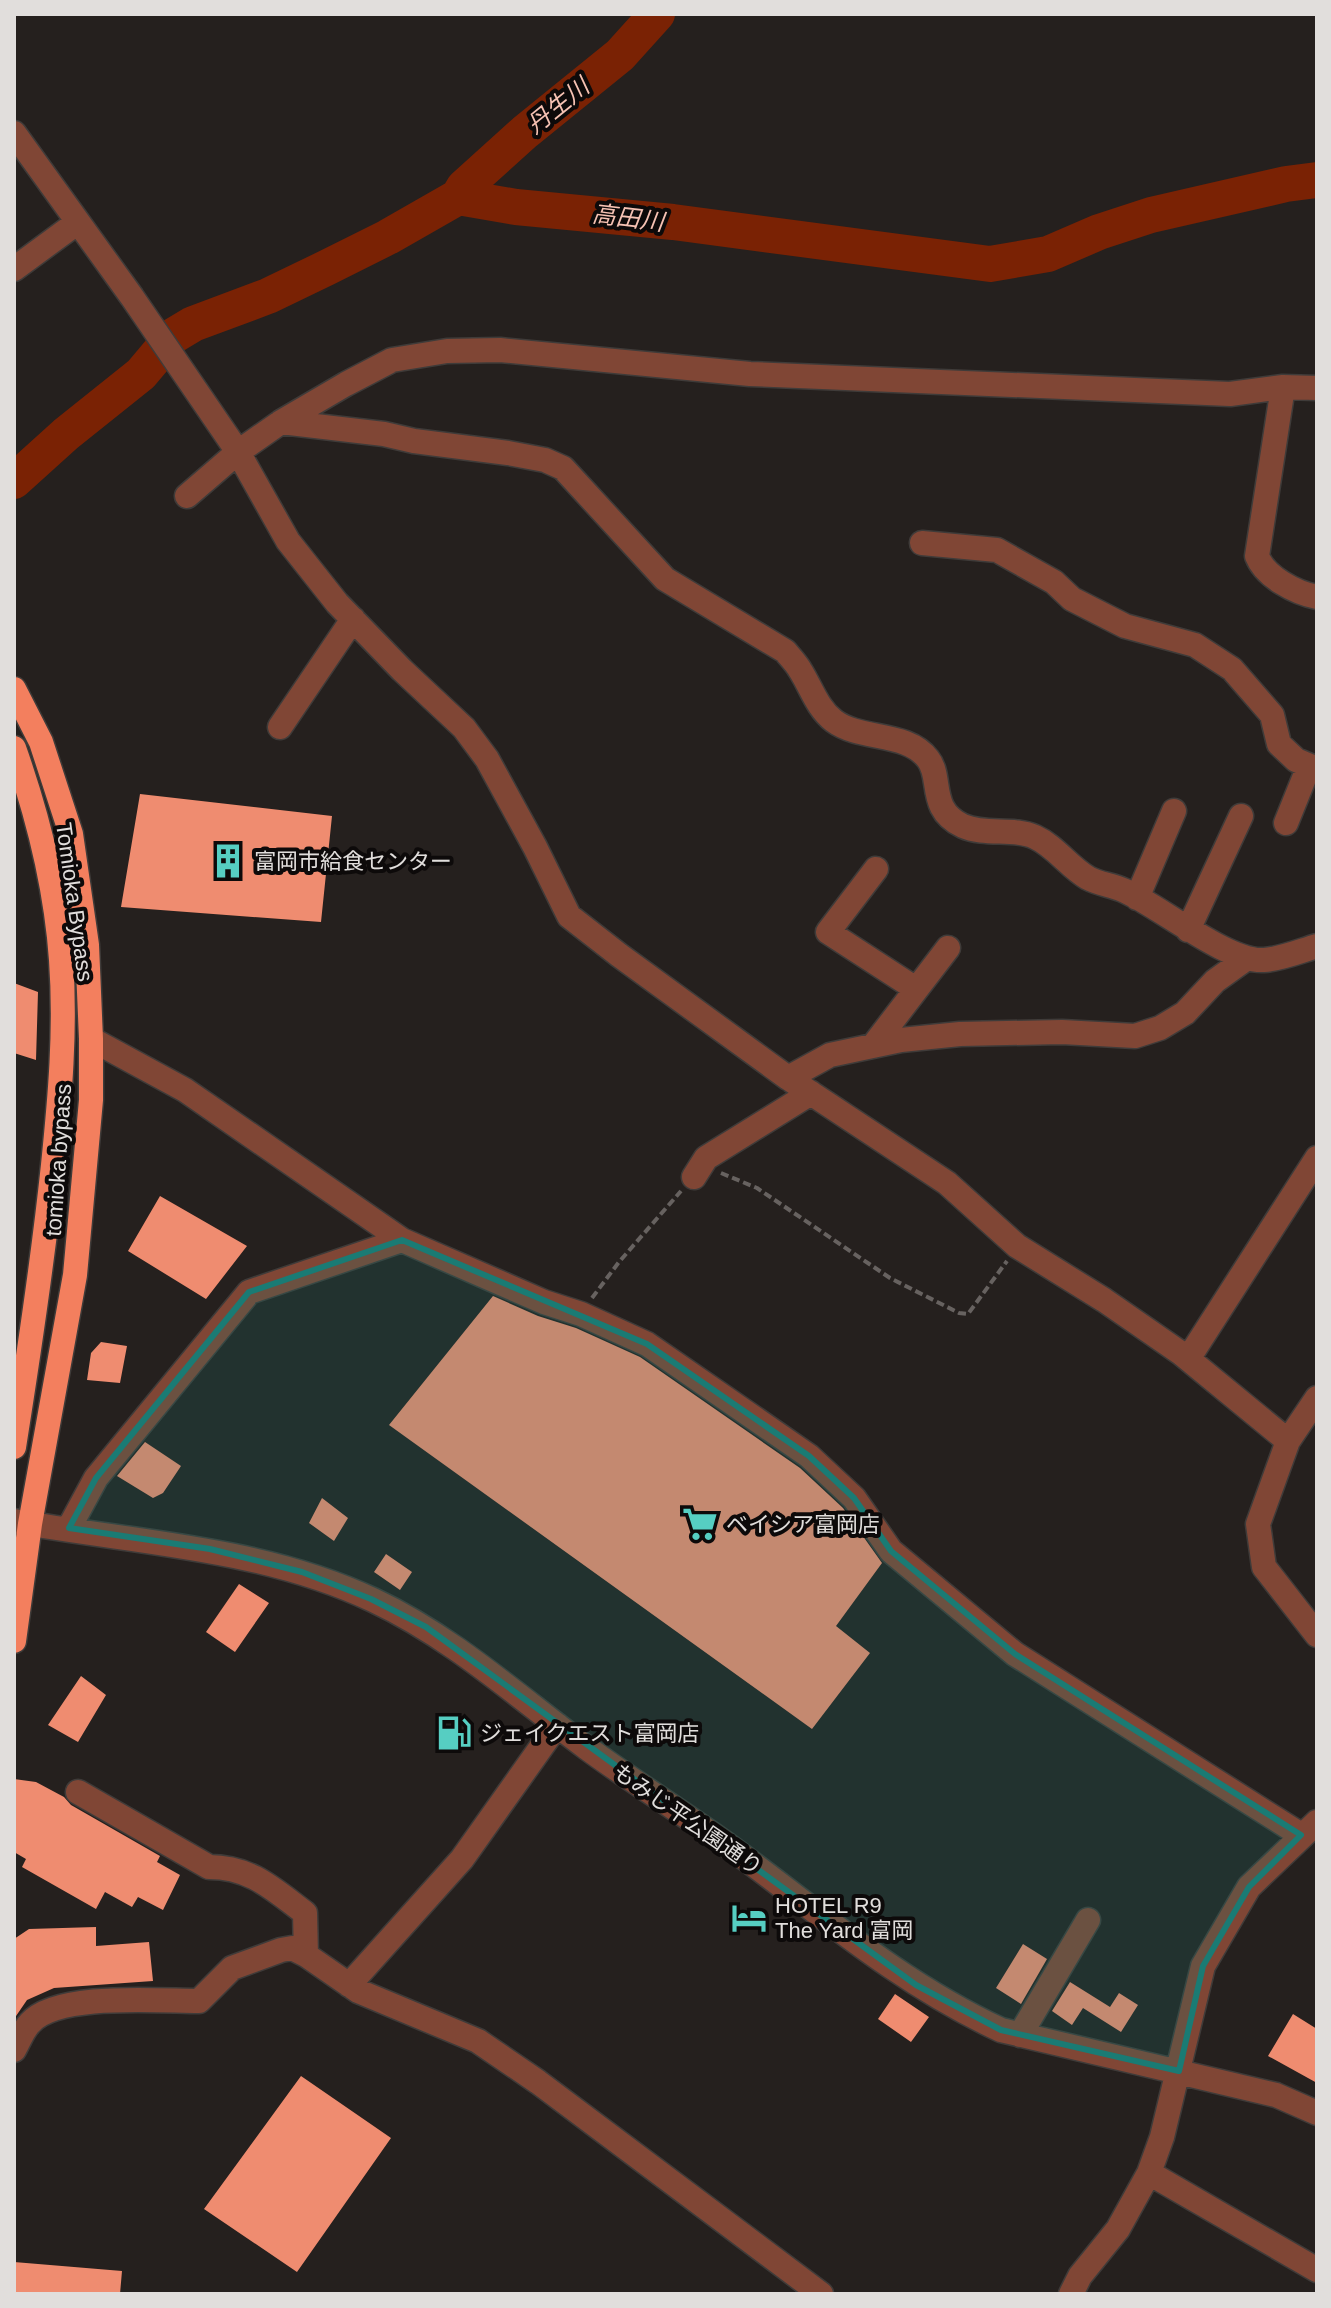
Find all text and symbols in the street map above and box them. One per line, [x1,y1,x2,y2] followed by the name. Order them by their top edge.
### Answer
[521,71,596,139] water label: 丹生川
[591,200,668,236] water label: 高田川
[51,821,98,983] street label: Tomioka Bypass
[209,842,247,880] building icon: 富岡市給食センター
[254,849,452,874] place label: 富岡市給食センター
[41,1083,76,1237] street label: tomioka bypass
[681,1505,719,1543] supermarket icon: ベイシア富岡店
[726,1512,880,1537] place label: ベイシア富岡店
[435,1714,473,1752] fuel station icon: ジェイクエスト富岡店
[480,1721,700,1746] place label: ジェイクエスト富岡店
[608,1759,767,1880] street label: もみじ平公園通り
[775,1893,914,1943] place label: HOTEL R9 The Yard 富岡
[730,1899,768,1937] hotel icon: HOTEL R9 The Yard 富岡

